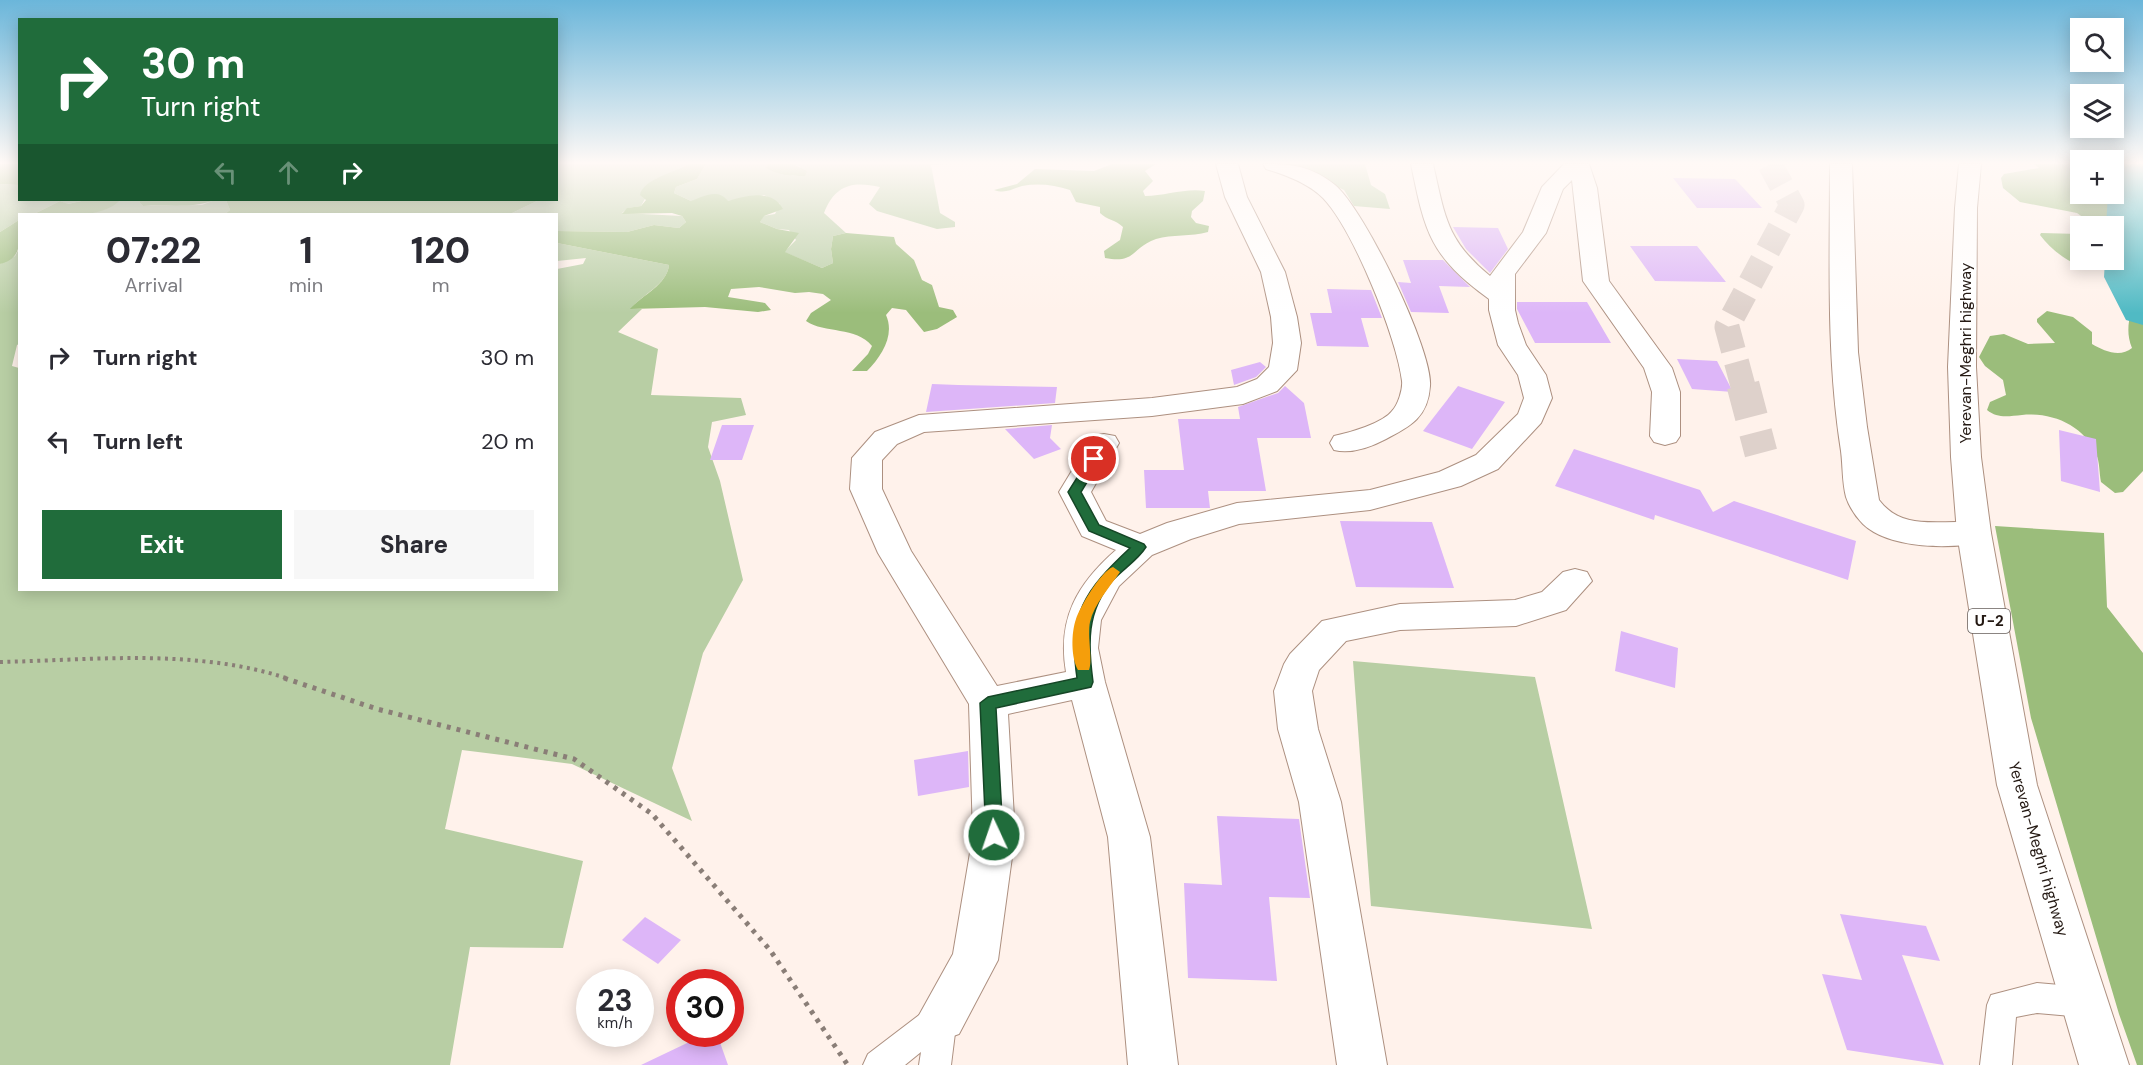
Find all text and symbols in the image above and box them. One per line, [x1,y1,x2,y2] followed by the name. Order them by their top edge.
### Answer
[2070,18,2124,270] map controls
[2070,18,2124,72] button: search
[141,36,245,91] text: 30 m
[42,42,120,120] icon: right
[2070,84,2124,138] button: layers
[141,89,261,124] text: Turn right
[2070,150,2124,204] button: +
[209,156,242,189] icon: left
[272,156,305,189] icon: ahead
[335,156,368,189] icon: right
[2070,216,2124,270] button: −
[106,227,201,274] text: 07:22
[299,227,313,274] text: 1
[411,227,470,274] text: 120
[1955,262,1976,444] street label: Yerevan-Meghri highway
[124,272,183,298] text: Arrival
[289,272,323,298] text: min
[432,272,449,298] text: m
[42,341,75,374] icon: right
[93,343,198,372] text: Turn right
[480,343,534,372] text: 30 m
[42,425,75,458] icon: left
[93,427,183,456] text: Turn left
[481,427,534,456] text: 20 m
[1068,433,1119,484] pin
[1077,442,1110,475] icon: arrive
[42,510,282,579] button: Exit
[294,510,534,579] button: Share
[1968,609,2010,633] road number: Մ-2
[2003,759,2074,939] street label: Yerevan-Meghri highway
[962,803,1026,867] position arrow
[666,969,744,1047] speed limit sign: 30
[597,981,633,1020] text: 23
[597,1013,633,1033] text: km/h

